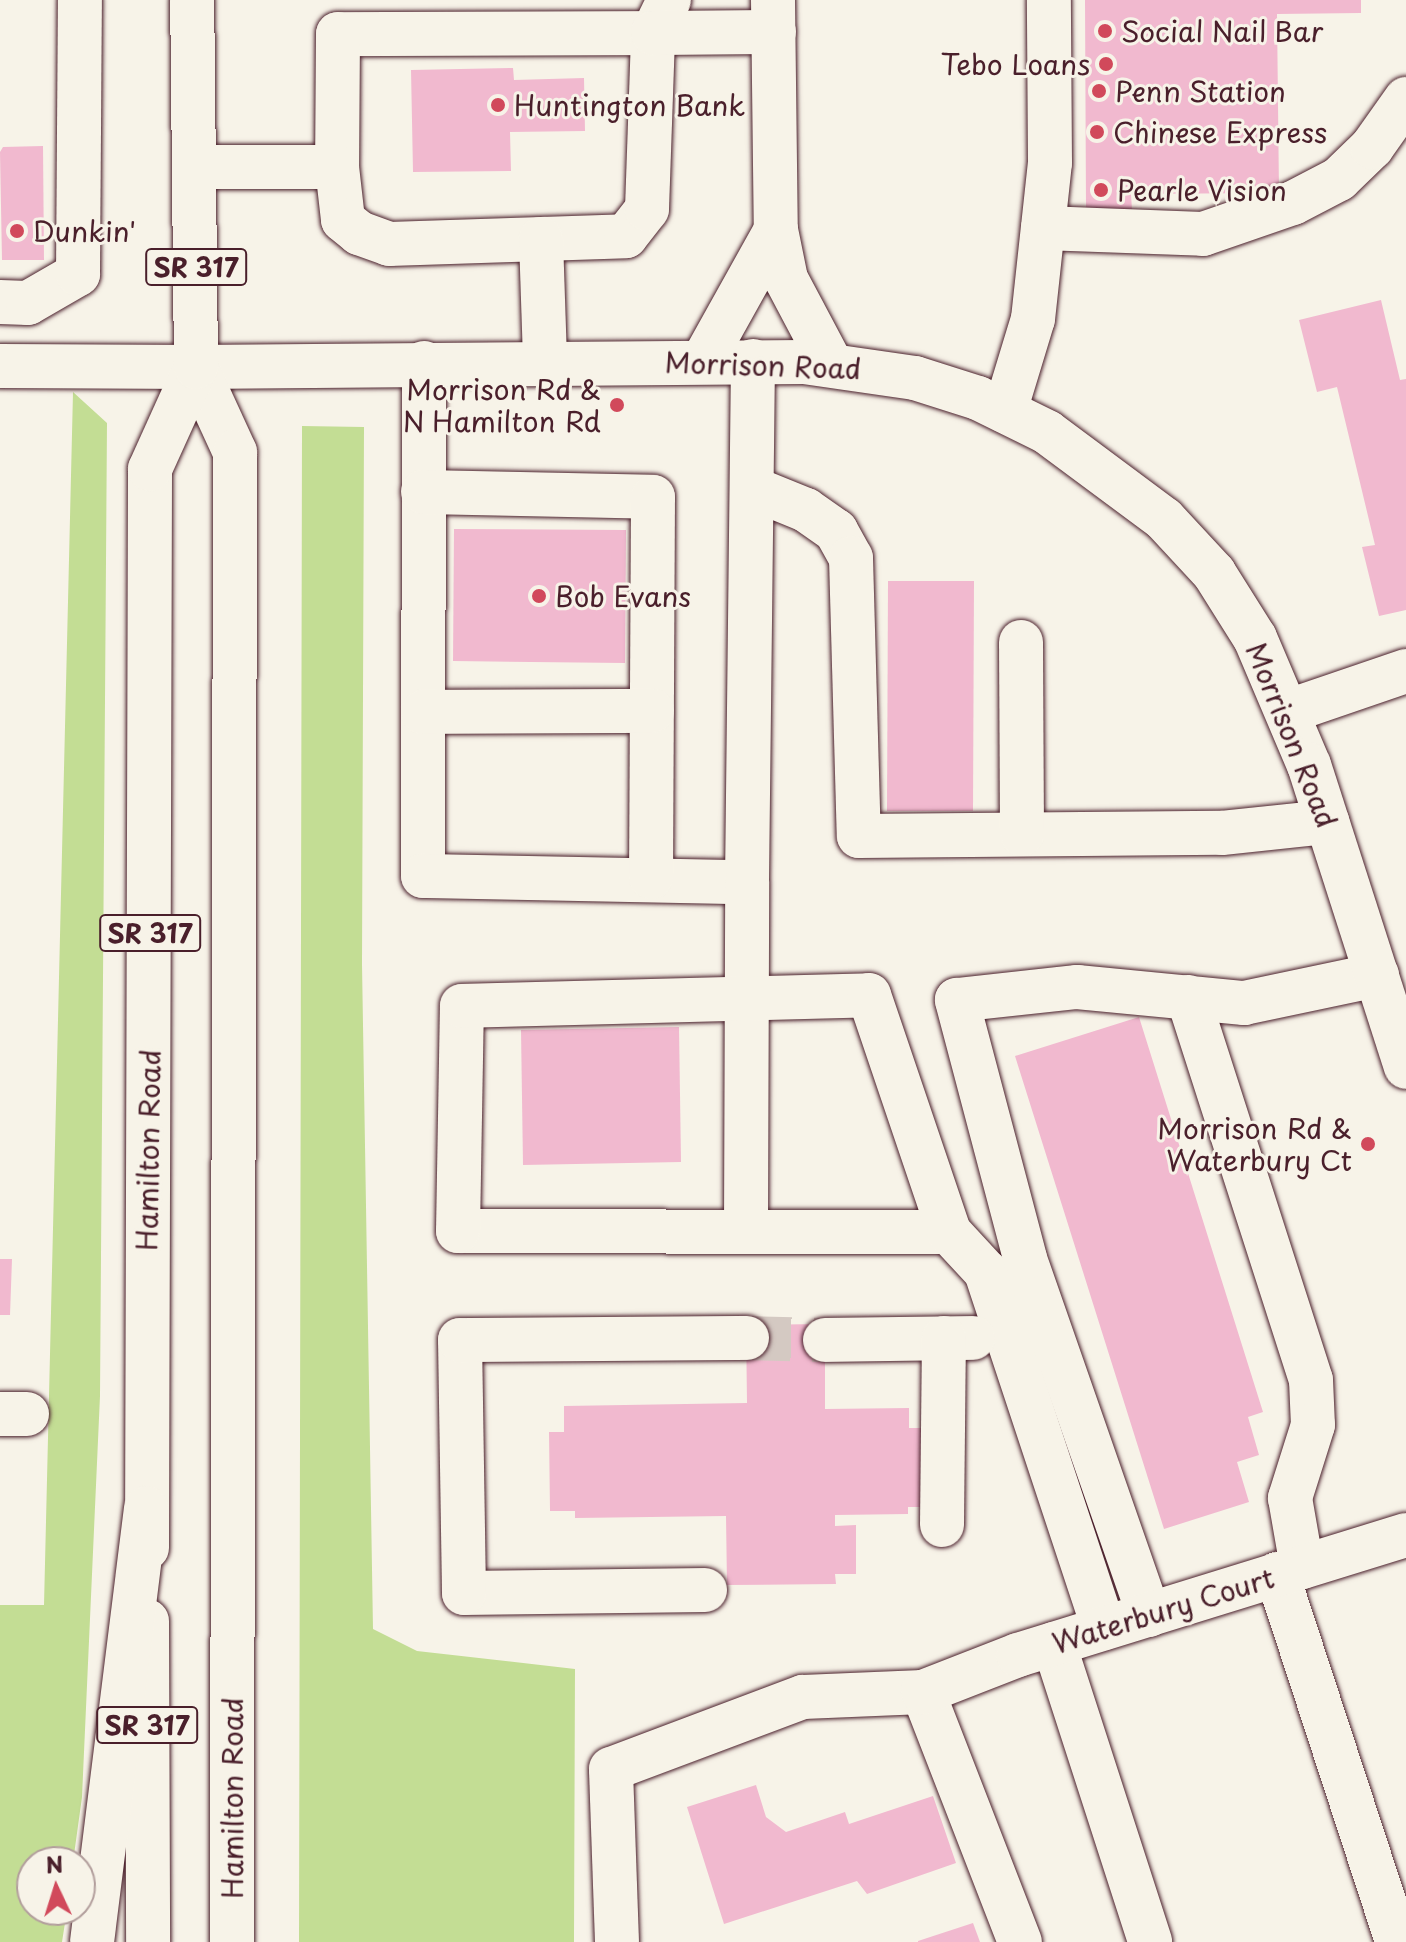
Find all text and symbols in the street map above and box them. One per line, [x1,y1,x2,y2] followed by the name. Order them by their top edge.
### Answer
[1121,14,1325,48] place label: Social Nail Bar
[1096,22,1114,40] marker: Social Nail Bar
[940,47,1090,81] place label: Tebo Loans
[1097,55,1115,73] marker: Tebo Loans
[1115,74,1287,108] place label: Penn Station
[1090,82,1108,100] marker: Penn Station
[514,88,745,122] place label: Huntington Bank
[489,96,507,114] marker: Huntington Bank
[1113,115,1330,149] place label: Chinese Express
[1088,123,1106,141] marker: Chinese Express
[1117,173,1289,207] place label: Pearle Vision
[1092,181,1110,199] marker: Pearle Vision
[33,214,136,248] place label: Dunkin'
[8,222,26,240] marker: Dunkin'
[144,245,248,289] road number: SR 317
[664,345,862,385] street label: Morrison Road
[402,372,601,438] place label: Morrison Rd & N Hamilton Rd
[608,396,626,414] marker: Morrison Rd & N Hamilton Rd
[555,579,692,613] place label: Bob Evans
[530,587,548,605] marker: Bob Evans
[1240,638,1344,832] street label: Morrison Road
[98,911,202,955] road number: SR 317
[129,1050,167,1250] street label: Hamilton Road
[1157,1111,1352,1177] place label: Morrison Rd & Waterbury Ct
[1359,1135,1377,1153] marker: Morrison Rd & Waterbury Ct
[1048,1560,1278,1660] street label: Waterbury Court
[215,1698,249,1898] street label: Hamilton Road
[95,1703,199,1747] road number: SR 317
[16,1846,96,1926] north arrow
[45,1846,64,1881] text: N

